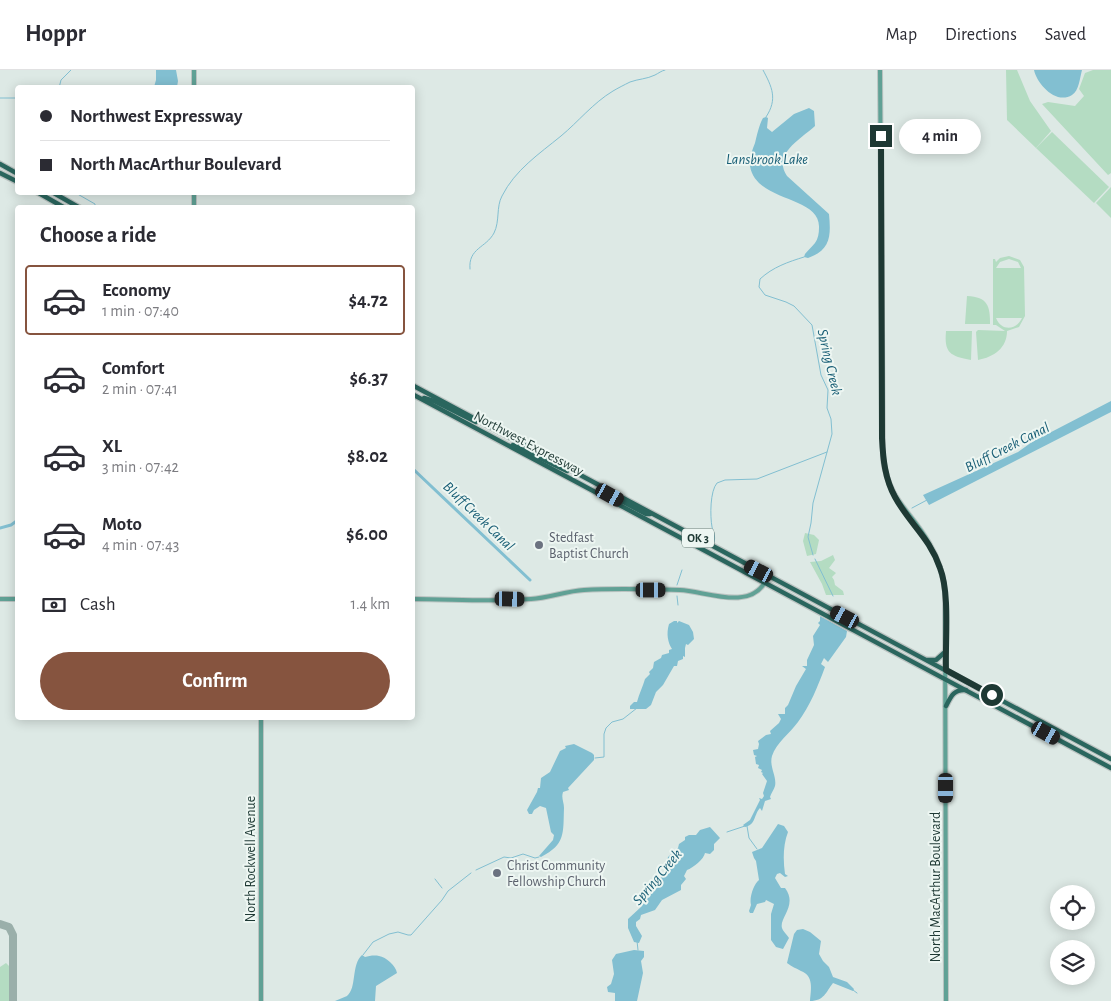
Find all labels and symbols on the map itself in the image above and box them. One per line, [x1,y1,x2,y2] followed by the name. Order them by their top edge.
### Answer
[898,118,981,154] callout: 4 min
[870,125,892,147] route end
[726,152,808,167] water label: Lansbrook Lake
[815,327,844,397] water label: Spring Creek
[471,409,586,479] street label: Northwest Expressway
[963,420,1052,475] water label: Bluff Creek Canal
[440,479,517,554] water label: Bluff Creek Canal
[593,481,626,509] car
[682,528,714,548] road number: OK 3
[549,531,629,561] place label: Stedfast Baptist Church
[533,539,545,551] marker: Stedfast Baptist Church
[742,558,775,584] car
[636,583,666,598] car
[494,591,525,607] car
[828,603,861,631] car
[981,684,1003,706] route start
[1029,719,1062,747] car
[938,773,953,803] car
[244,796,258,922] street label: North Rockwell Avenue
[929,812,943,962] street label: North MacArthur Boulevard
[630,847,685,908] water label: Spring Creek
[507,859,606,889] place label: Christ Community Fellowship Church
[491,867,503,879] marker: Christ Community Fellowship Church

